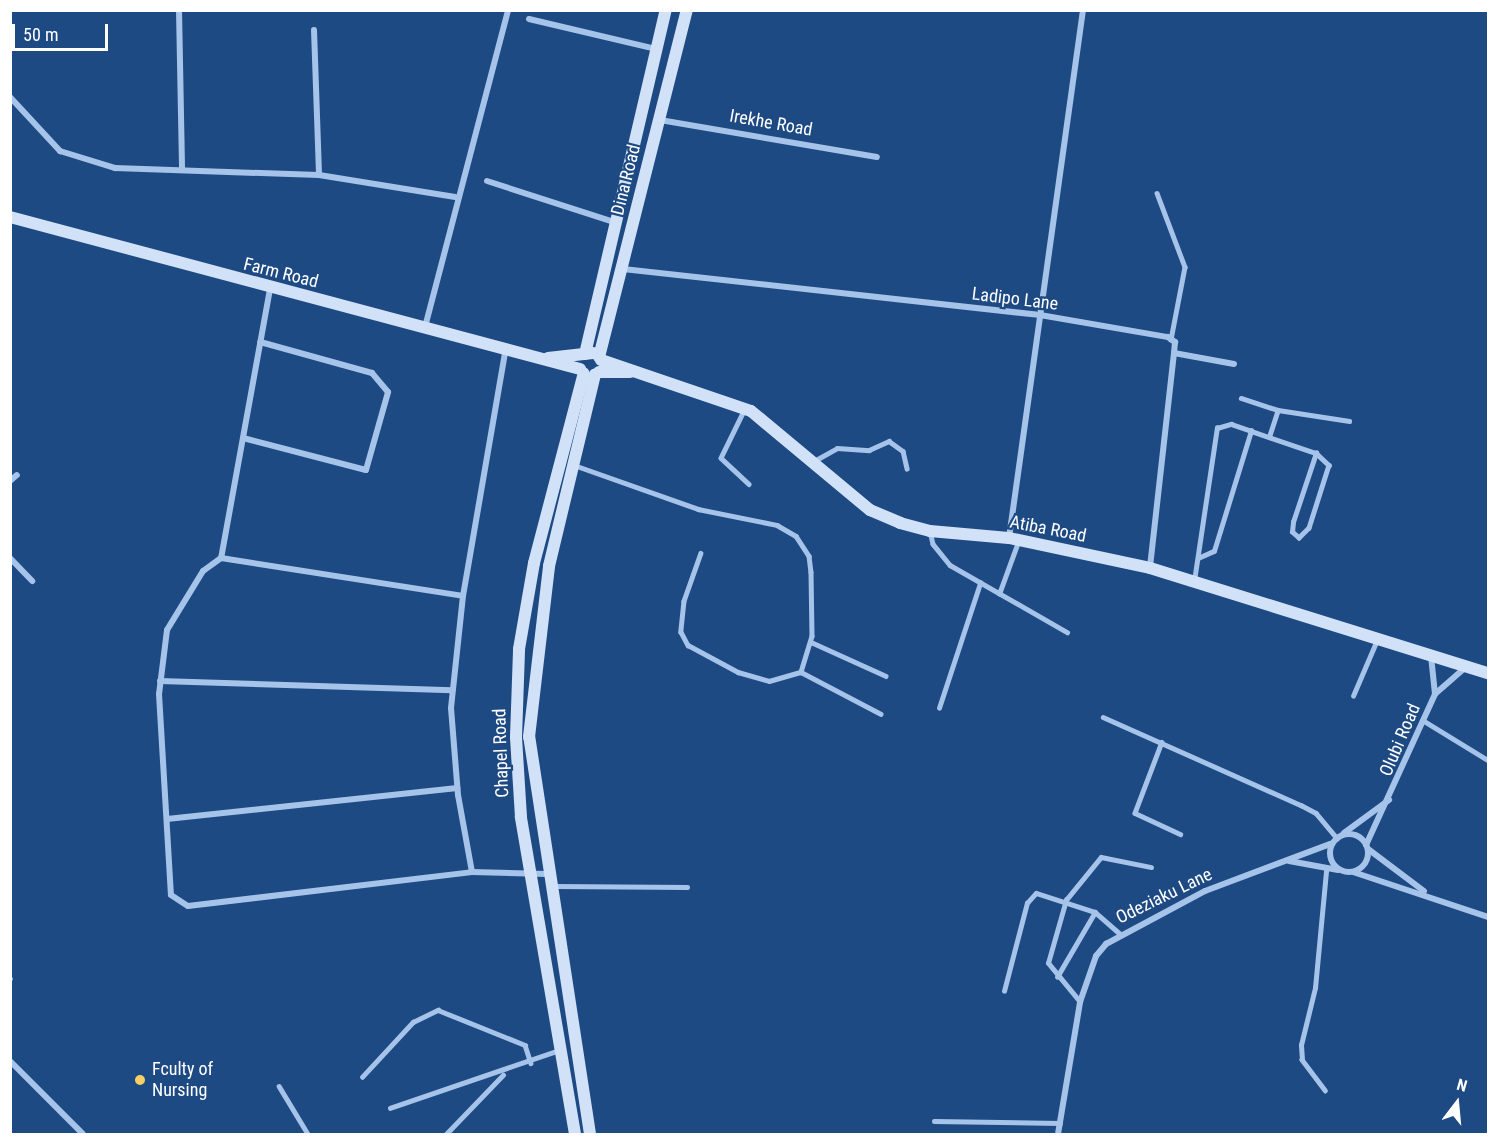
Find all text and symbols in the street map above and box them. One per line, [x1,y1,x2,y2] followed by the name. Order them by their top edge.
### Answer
[15,12,111,50] scale bar
[23,24,58,45] text: 50 m
[728,105,814,141] street label: Irekhe Road
[607,142,645,218] street label: Dina Road
[241,253,321,293] street label: Farm Road
[971,283,1059,315] street label: Ladipo Lane
[1008,511,1088,547] street label: Atiba Road
[1375,700,1425,780] street label: Olubi Road
[489,708,513,798] street label: Chapel Road
[1112,863,1216,929] street label: Odeziaku Lane
[152,1059,213,1102] place label: Fculty of Nursing
[133,1073,147,1087] marker: Fculty of Nursing
[1427,1073,1487,1133] north arrow
[1455,1075,1469,1096] text: N

